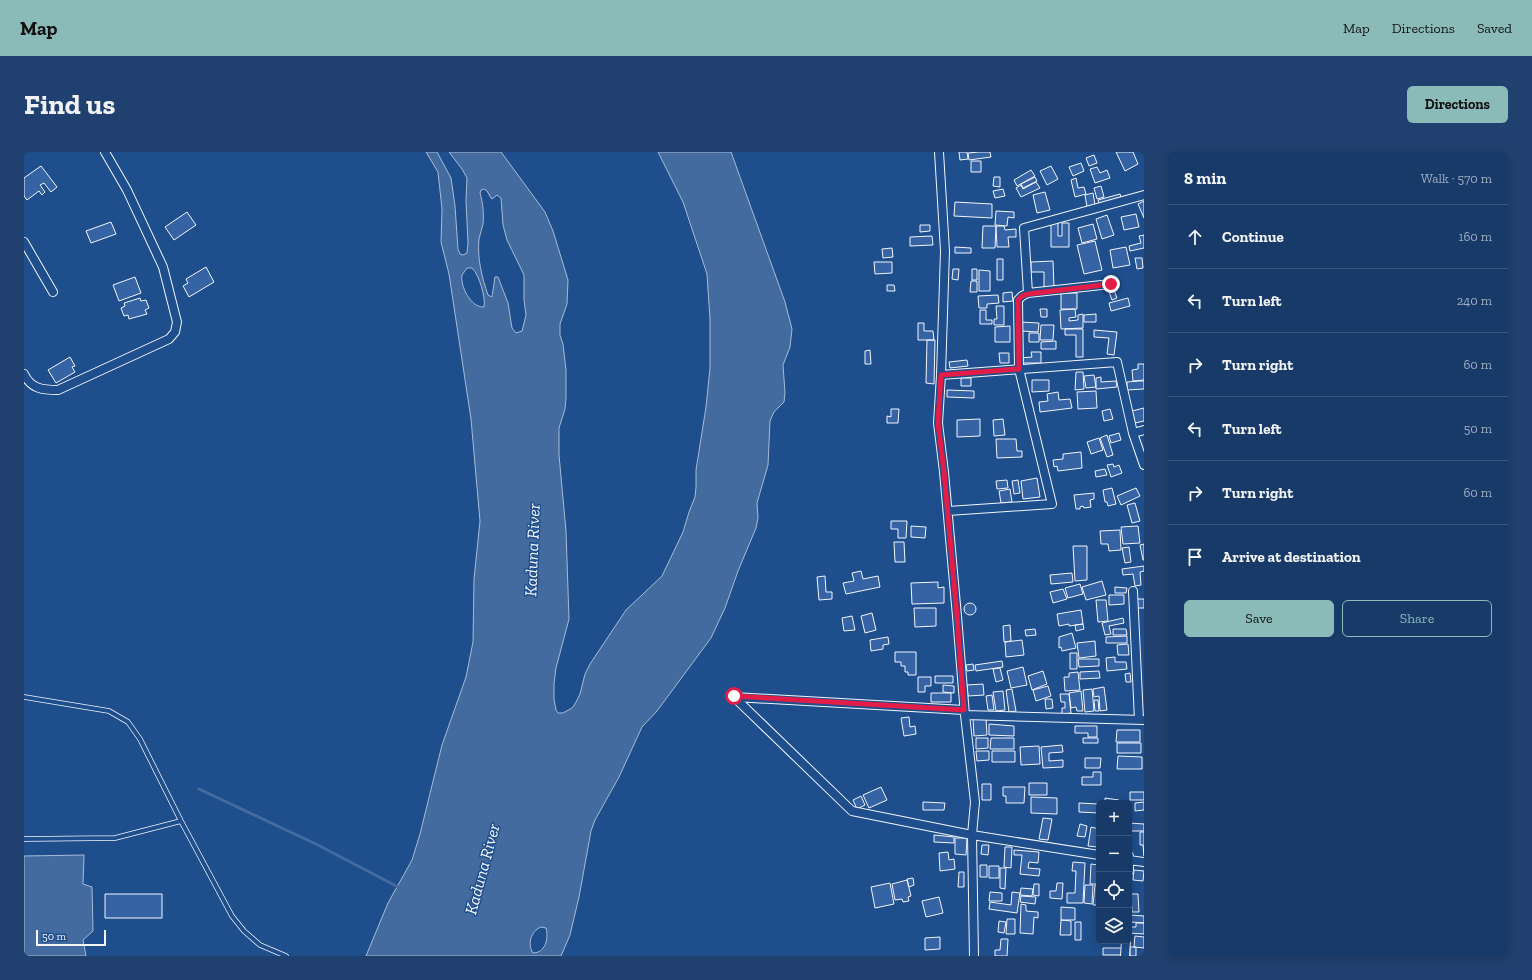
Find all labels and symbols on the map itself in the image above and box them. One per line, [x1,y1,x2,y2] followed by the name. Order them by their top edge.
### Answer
[1102,275,1120,293] route end
[520,503,544,597] water label: Kaduna River
[725,687,743,705] route start
[460,821,504,917] water label: Kaduna River
[36,928,106,947] scale bar

